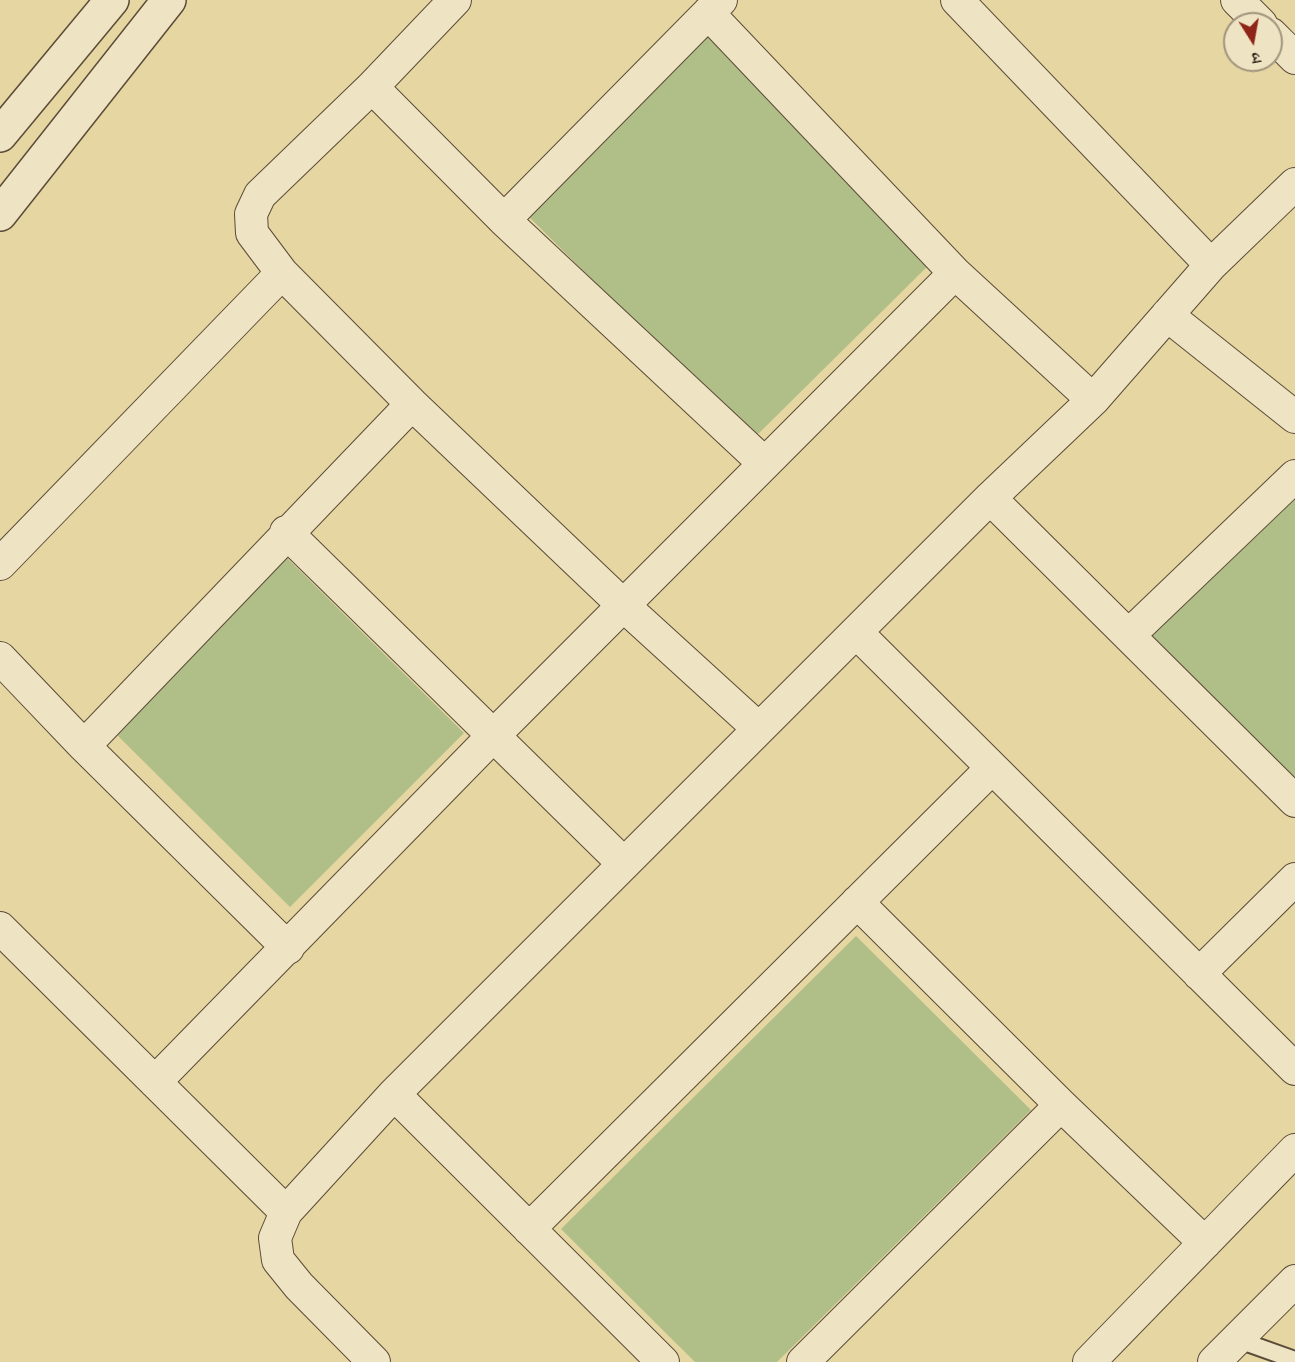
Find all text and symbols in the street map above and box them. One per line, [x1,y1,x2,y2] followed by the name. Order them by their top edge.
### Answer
[1223,12,1283,72] north arrow
[1250,47,1262,69] text: उ

